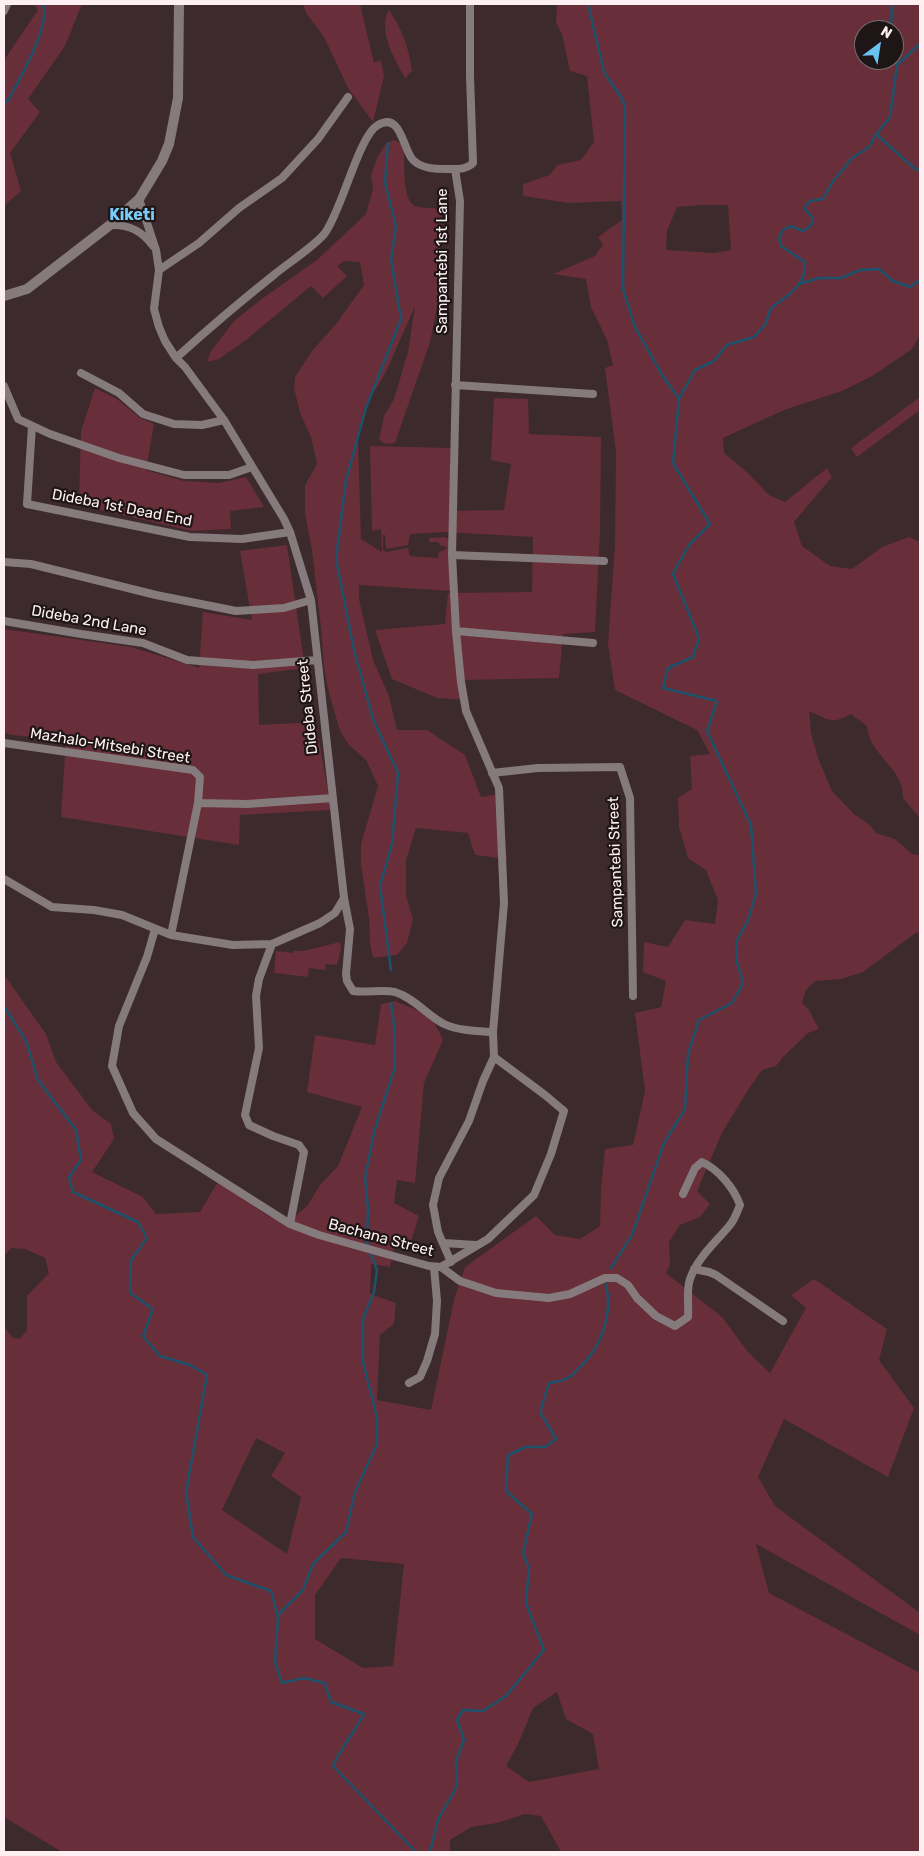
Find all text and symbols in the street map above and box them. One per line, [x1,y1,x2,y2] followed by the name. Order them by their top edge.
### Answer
[854,20,904,70] north arrow
[878,23,895,42] text: N
[434,188,452,334] street label: Sampantebi 1st Lane
[109,205,155,225] district label: Kiketi
[50,486,194,530] street label: Dideba 1st Dead End
[30,602,148,640] street label: Dideba 2nd Lane
[294,659,322,755] street label: Dideba Street
[29,724,191,768] street label: Mazhalo-Mitsebi Street
[605,796,627,928] street label: Sampantebi Street
[326,1215,436,1261] street label: Bachana Street

